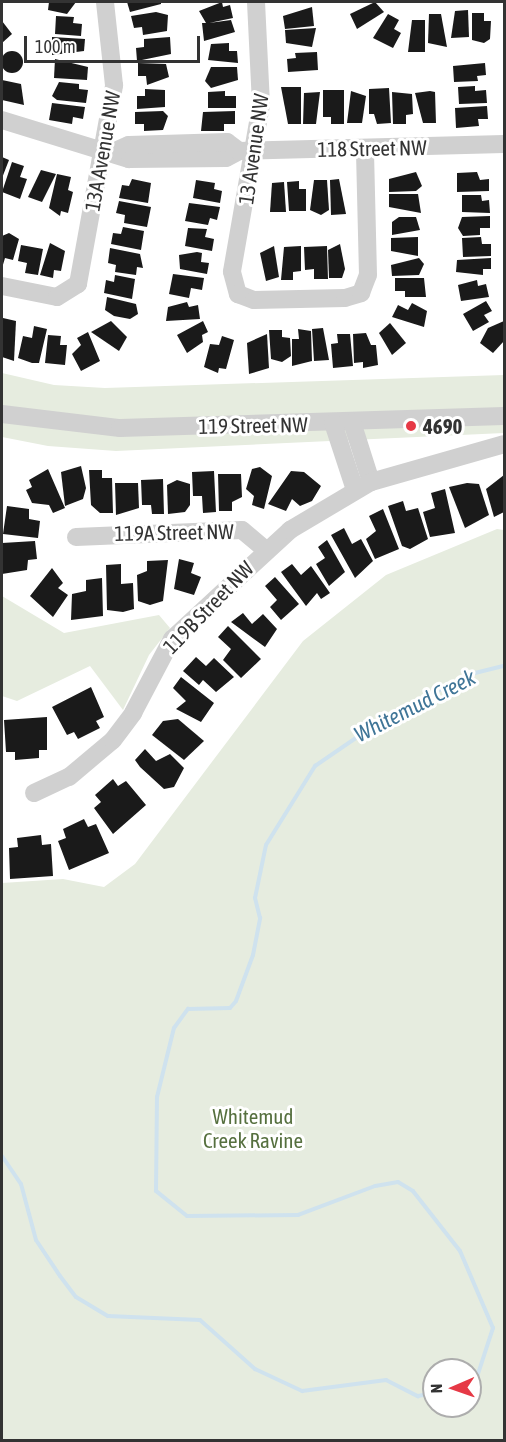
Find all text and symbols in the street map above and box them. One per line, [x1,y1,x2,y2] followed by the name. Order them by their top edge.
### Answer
[27,24,202,62] scale bar
[35,36,76,57] text: 100 m
[79,89,125,213] street label: 13A Avenue NW
[233,92,273,206] street label: 13 Avenue NW
[317,134,427,162] street label: 118 Street NW
[198,411,308,439] street label: 119 Street NW
[423,413,462,439] place label: 4690
[404,419,418,433] marker: 4690
[114,518,234,546] street label: 119A Street NW
[158,555,258,659] street label: 119B Street NW
[350,664,480,748] water label: Whitemud Creek
[203,1103,303,1153] park label: Whitemud Creek Ravine
[422,1358,482,1418] north arrow
[427,1384,445,1394] text: N

